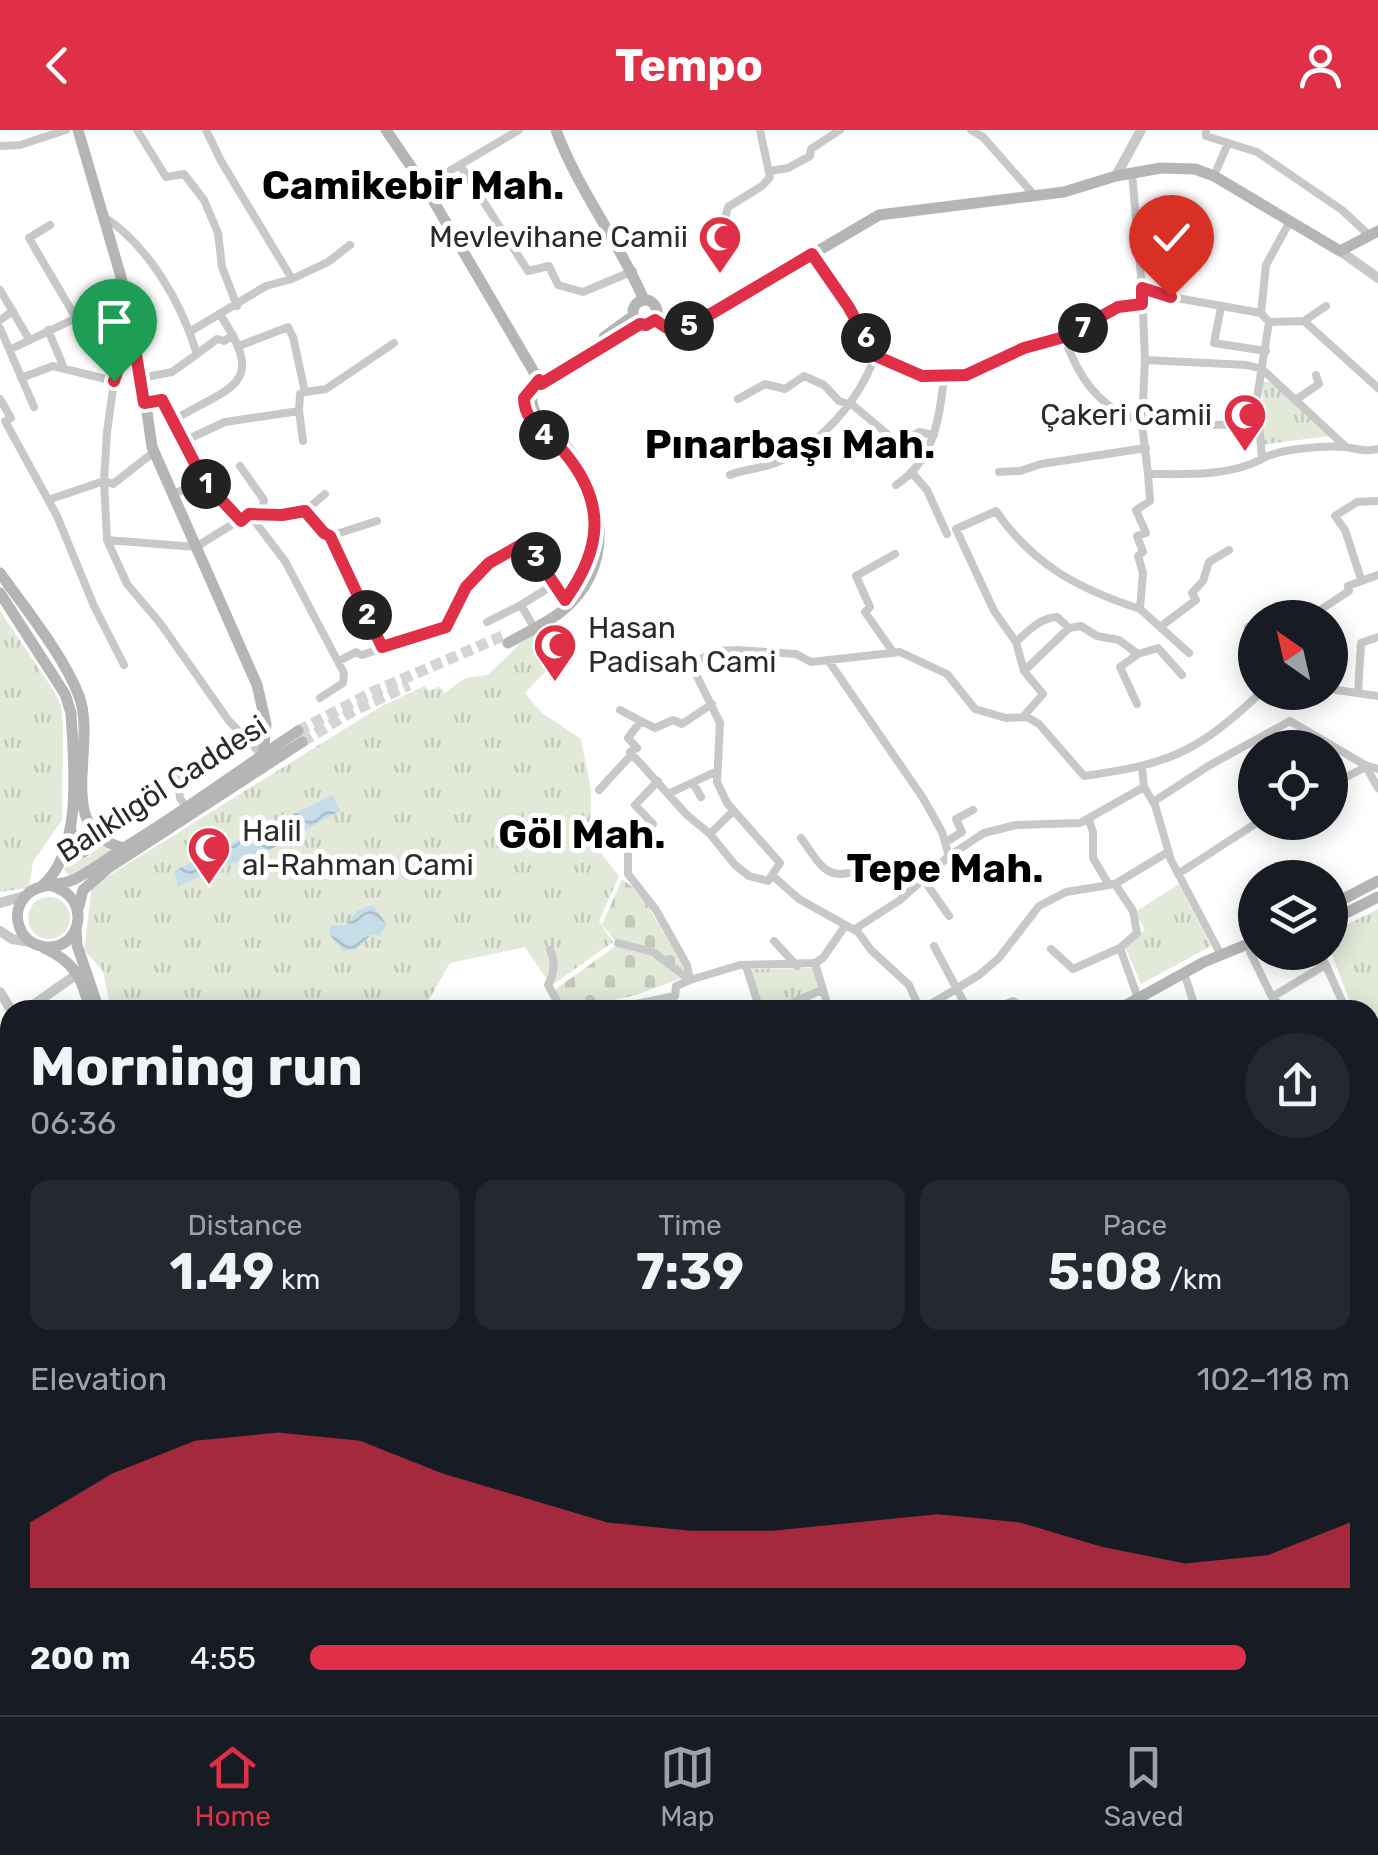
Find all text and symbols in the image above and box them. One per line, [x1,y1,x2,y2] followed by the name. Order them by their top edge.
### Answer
[30,38,85,93] icon: back
[1293,38,1348,93] icon: person
[615,39,763,92] text: Tempo
[262,162,564,209] district label: Camikebir Mah.
[1129,195,1214,298] pin
[1144,210,1199,265] icon: check
[697,214,743,275] mosque icon: Mevlevihane Camii
[429,219,688,255] place label: Mevlevihane Camii
[72,279,157,382] pin
[87,294,142,349] icon: arrive
[664,301,714,351] pin: 5
[1058,303,1108,353] pin: 7
[680,309,698,342] text: 5
[1075,311,1091,344] text: 7
[841,313,891,363] pin: 6
[857,321,875,354] text: 6
[1222,392,1268,453] mosque icon: Çakeri Camii
[1040,397,1212,433] place label: Çakeri Camii
[519,410,569,460] pin: 4
[534,418,554,451] text: 4
[645,421,935,468] district label: Pınarbaşı Mah.
[181,459,231,509] pin: 1
[199,467,213,500] text: 1
[511,532,561,582] pin: 3
[527,540,545,573] text: 3
[342,590,392,640] pin: 2
[358,598,376,631] text: 2
[1238,600,1348,710] north arrow
[1238,600,1348,970] map controls
[588,610,777,680] place label: Hasan Padisah Cami
[532,622,578,683] mosque icon: Hasan Padisah Cami
[50,708,274,870] street label: Balıklıgöl Caddesi
[1238,730,1348,840] button: locate
[498,811,666,858] district label: Göl Mah.
[242,813,474,883] place label: Halil al-Rahman Cami
[186,825,232,886] mosque icon: Halil al-Rahman Cami
[846,845,1044,892] district label: Tepe Mah.
[1238,860,1348,970] button: layers
[1245,1033,1350,1138] button: share
[30,1034,363,1099] text: Morning run
[30,1104,116,1142] text: 06:36
[188,1209,302,1242] text: Distance
[658,1209,722,1242] text: Time
[1103,1209,1167,1242] text: Pace
[170,1242,274,1302] text: 1.49
[636,1242,744,1302] text: 7:39
[1048,1242,1163,1302] text: 5:08
[274,1263,320,1296] text: km
[1163,1263,1222,1296] text: /km
[30,1360,167,1398] text: Elevation
[1197,1360,1350,1398] text: 102–118 m
[30,1639,130,1677] text: 200 m
[190,1639,256,1677] text: 4:55
[194,1740,271,1833] tab: Home
[660,1740,715,1833] tab: Map
[1104,1740,1184,1833] tab: Saved

